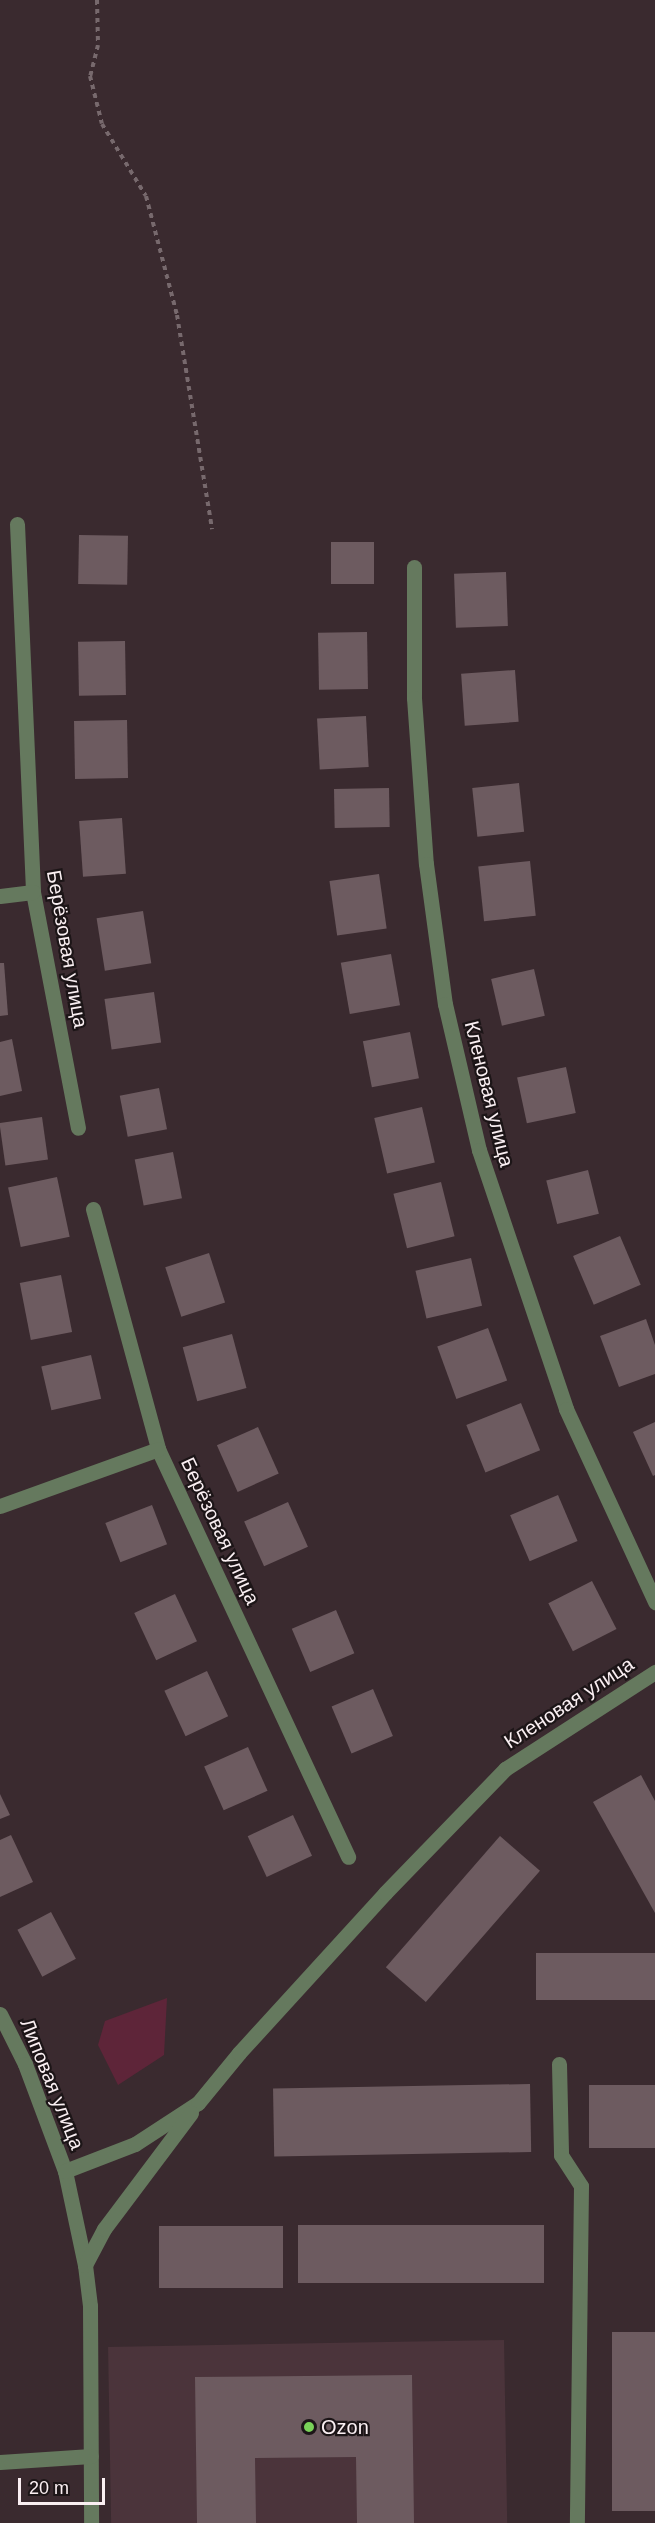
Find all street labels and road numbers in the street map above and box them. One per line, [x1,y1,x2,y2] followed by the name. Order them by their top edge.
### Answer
[41,868,93,1030] street label: Берёзовая улица
[459,1019,519,1169] street label: Кленовая улица
[175,1454,265,1608] street label: Берёзовая улица
[500,1652,638,1754] street label: Кленовая улица
[15,2015,89,2153] street label: Липовая улица

